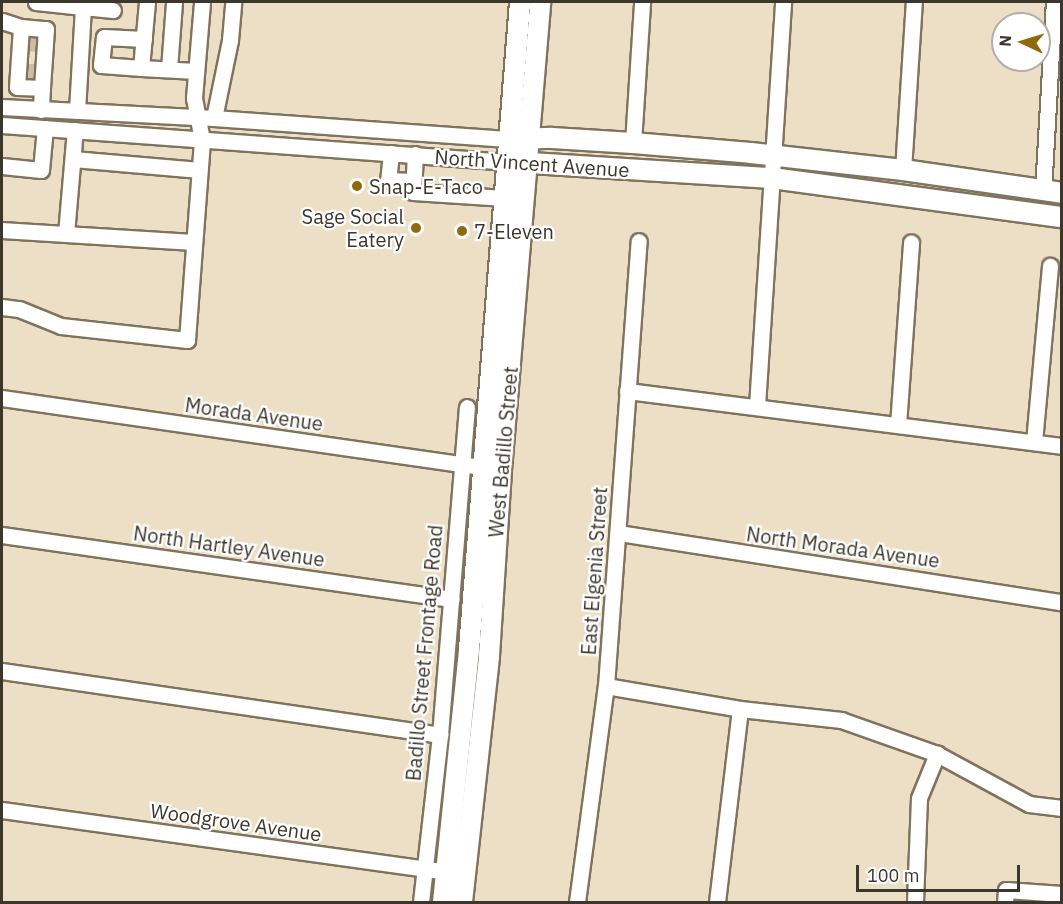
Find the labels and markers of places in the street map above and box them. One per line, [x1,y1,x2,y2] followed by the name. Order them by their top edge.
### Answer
[369,174,483,198] place label: Snap-E-Taco
[350,179,364,193] marker: Snap-E-Taco
[302,204,404,251] place label: Sage Social Eatery
[474,219,554,243] place label: 7-Eleven
[409,221,423,235] marker: Sage Social Eatery
[455,224,469,238] marker: 7-Eleven

